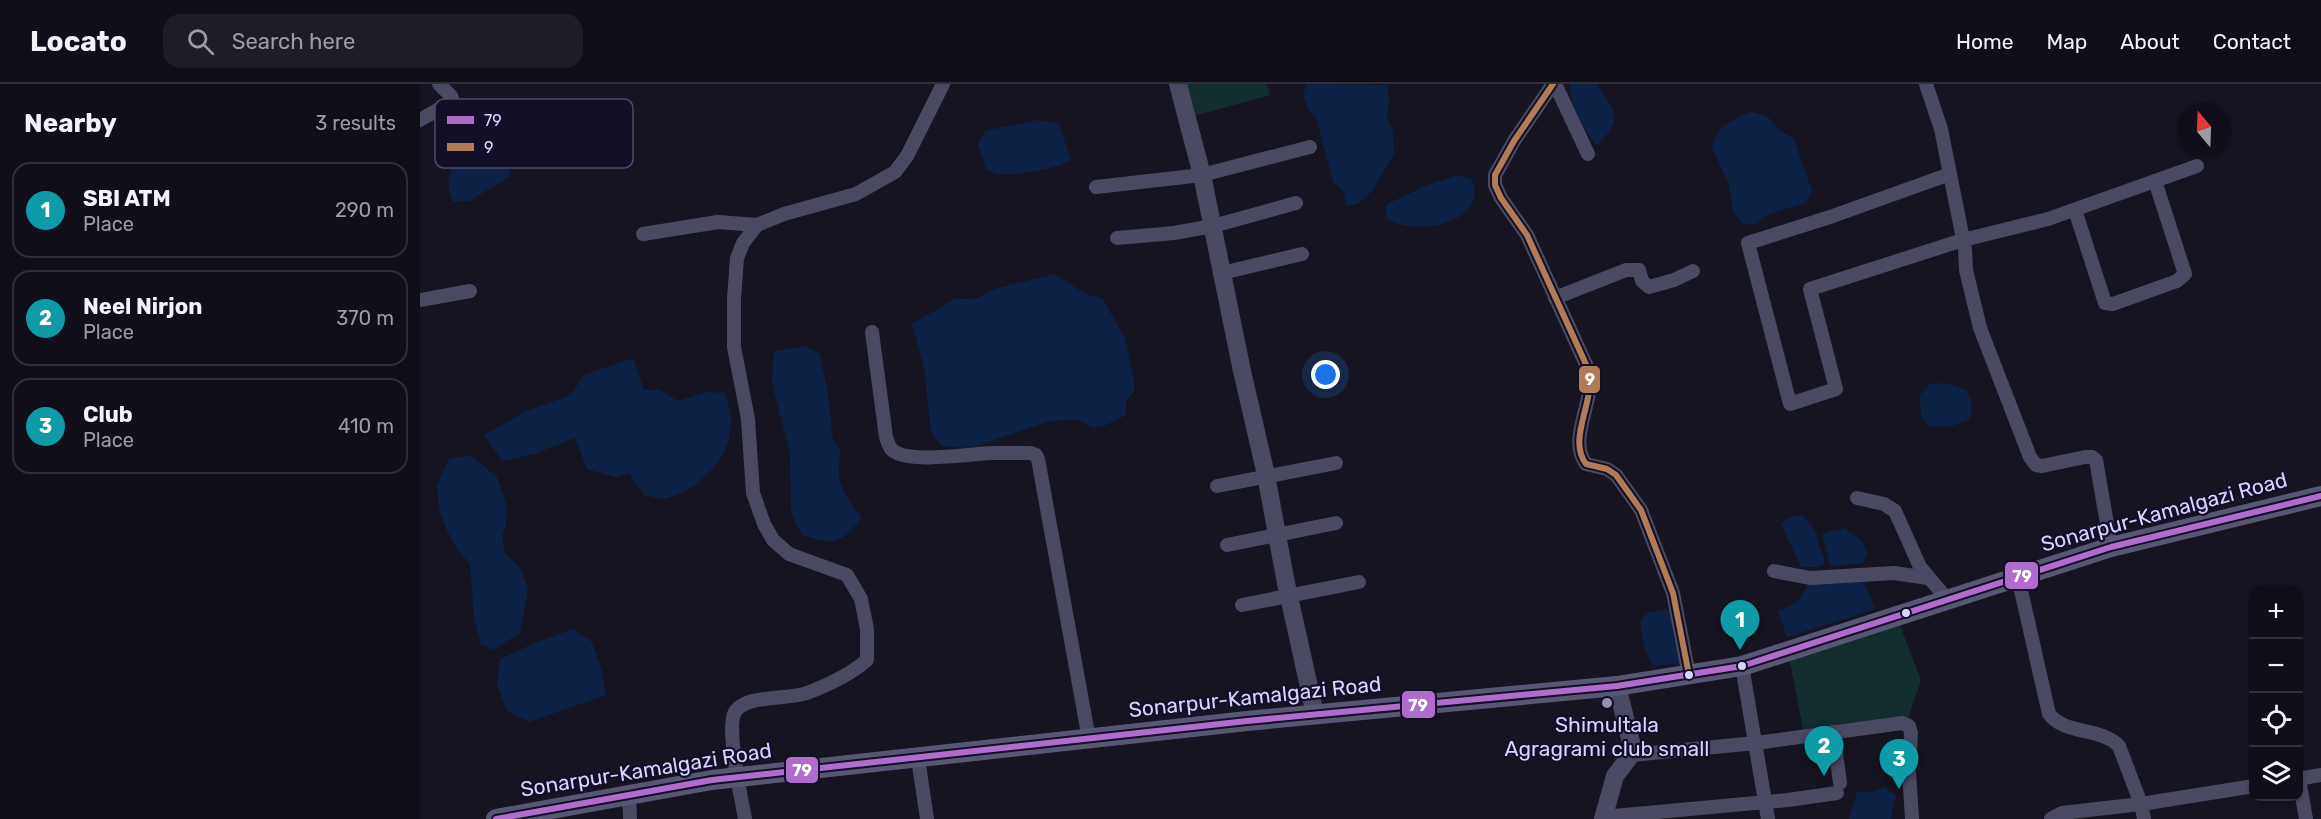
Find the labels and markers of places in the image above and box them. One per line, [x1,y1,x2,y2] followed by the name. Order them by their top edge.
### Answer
[1720,600,1760,650] pin: 1
[1900,607,1912,619] unlabelled marker
[1736,660,1748,672] unlabelled marker
[1683,669,1695,681] unlabelled marker
[1600,696,1614,710] marker: Shimultala Agragrami club small
[1505,712,1709,761] place label: Shimultala Agragrami club small
[1804,726,1844,776] pin: 2
[1880,740,1918,789] pin: 3

